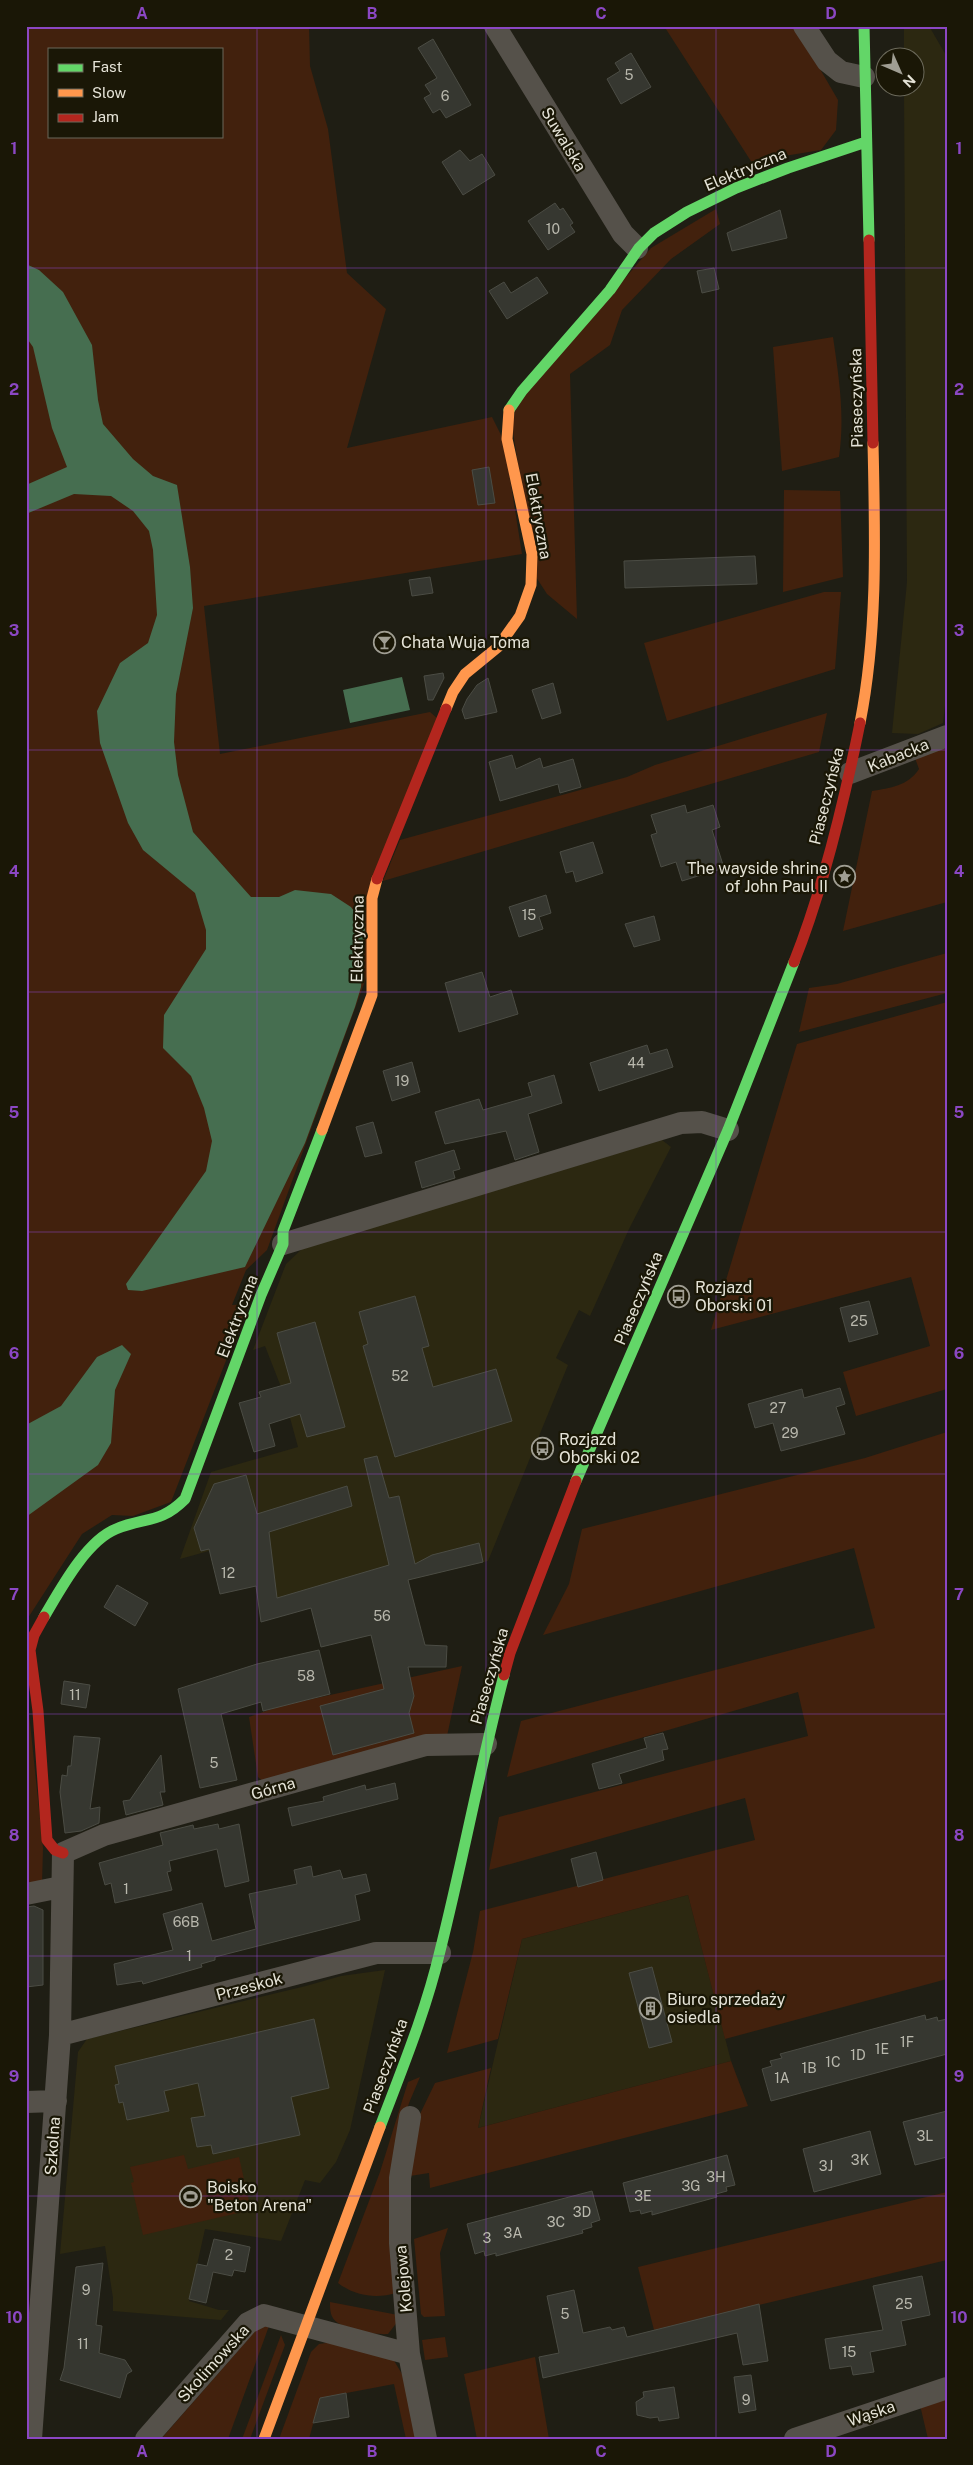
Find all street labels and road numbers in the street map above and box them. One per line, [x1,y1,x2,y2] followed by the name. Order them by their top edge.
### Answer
[537,104,590,175] street label: Suwalska
[701,144,789,195] street label: Elektryczna
[846,348,867,448] street label: Piaseczyńska
[522,471,555,561] street label: Elektryczna
[865,735,931,776] street label: Kabacka
[805,746,848,847] street label: Piaseczyńska
[347,895,368,983] street label: Elektryczna
[610,1249,667,1348] street label: Piaseczyńska
[213,1272,262,1360] street label: Elektryczna
[467,1626,512,1727] street label: Piaseczyńska
[249,1773,297,1804] street label: Górna
[214,1969,284,2004] street label: Przeskok
[360,2016,411,2116] street label: Piaseczyńska
[41,2116,64,2176] street label: Szkolna
[391,2245,416,2313] street label: Kolejowa
[174,2321,253,2406] street label: Skolimowska
[845,2397,897,2430] street label: Wąska

